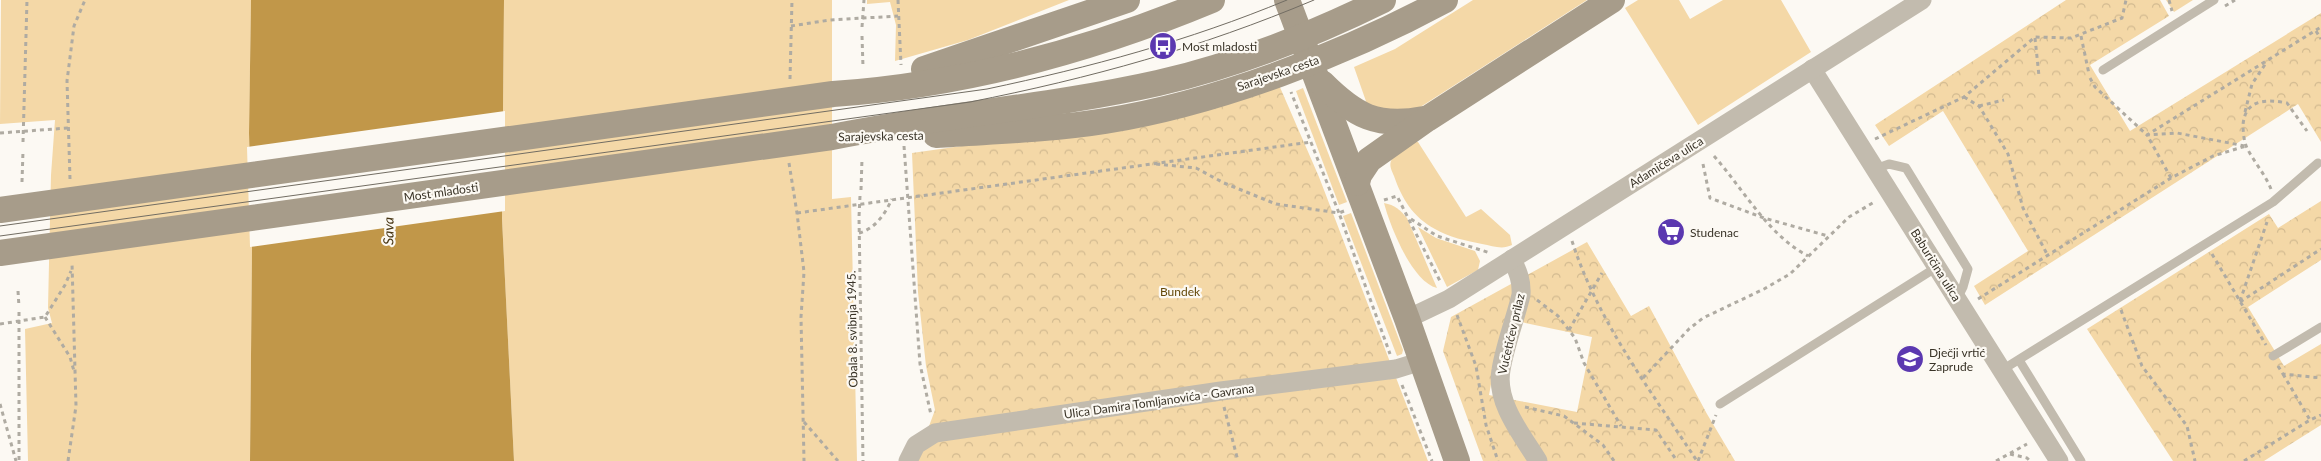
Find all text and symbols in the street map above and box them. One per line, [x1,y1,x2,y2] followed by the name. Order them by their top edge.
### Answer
[1148,31,1178,61] bus stop icon: Most mladosti
[1182,39,1257,54] place label: Most mladosti
[1235,52,1321,94] street label: Sarajevska cesta
[838,128,924,144] street label: Sarajevska cesta
[1626,133,1706,191] street label: Adamičeva ulica
[403,179,479,205] street label: Most mladosti
[379,217,397,245] water label: Sava
[1656,217,1686,247] supermarket icon: Studenac
[1690,225,1739,240] place label: Studenac
[1908,226,1964,304] street label: Baburičina ulica
[843,270,861,388] street label: Obala 8. svibnja 1945.
[1160,284,1201,299] park label: Bundek
[1494,292,1528,376] street label: Vučetićev prilaz
[1895,344,1925,374] school or university icon: Dječji vrtić Zapruđe
[1929,345,1985,374] place label: Dječji vrtić Zapruđe
[1063,380,1255,422] street label: Ulica Damira Tomljanovića - Gavrana

